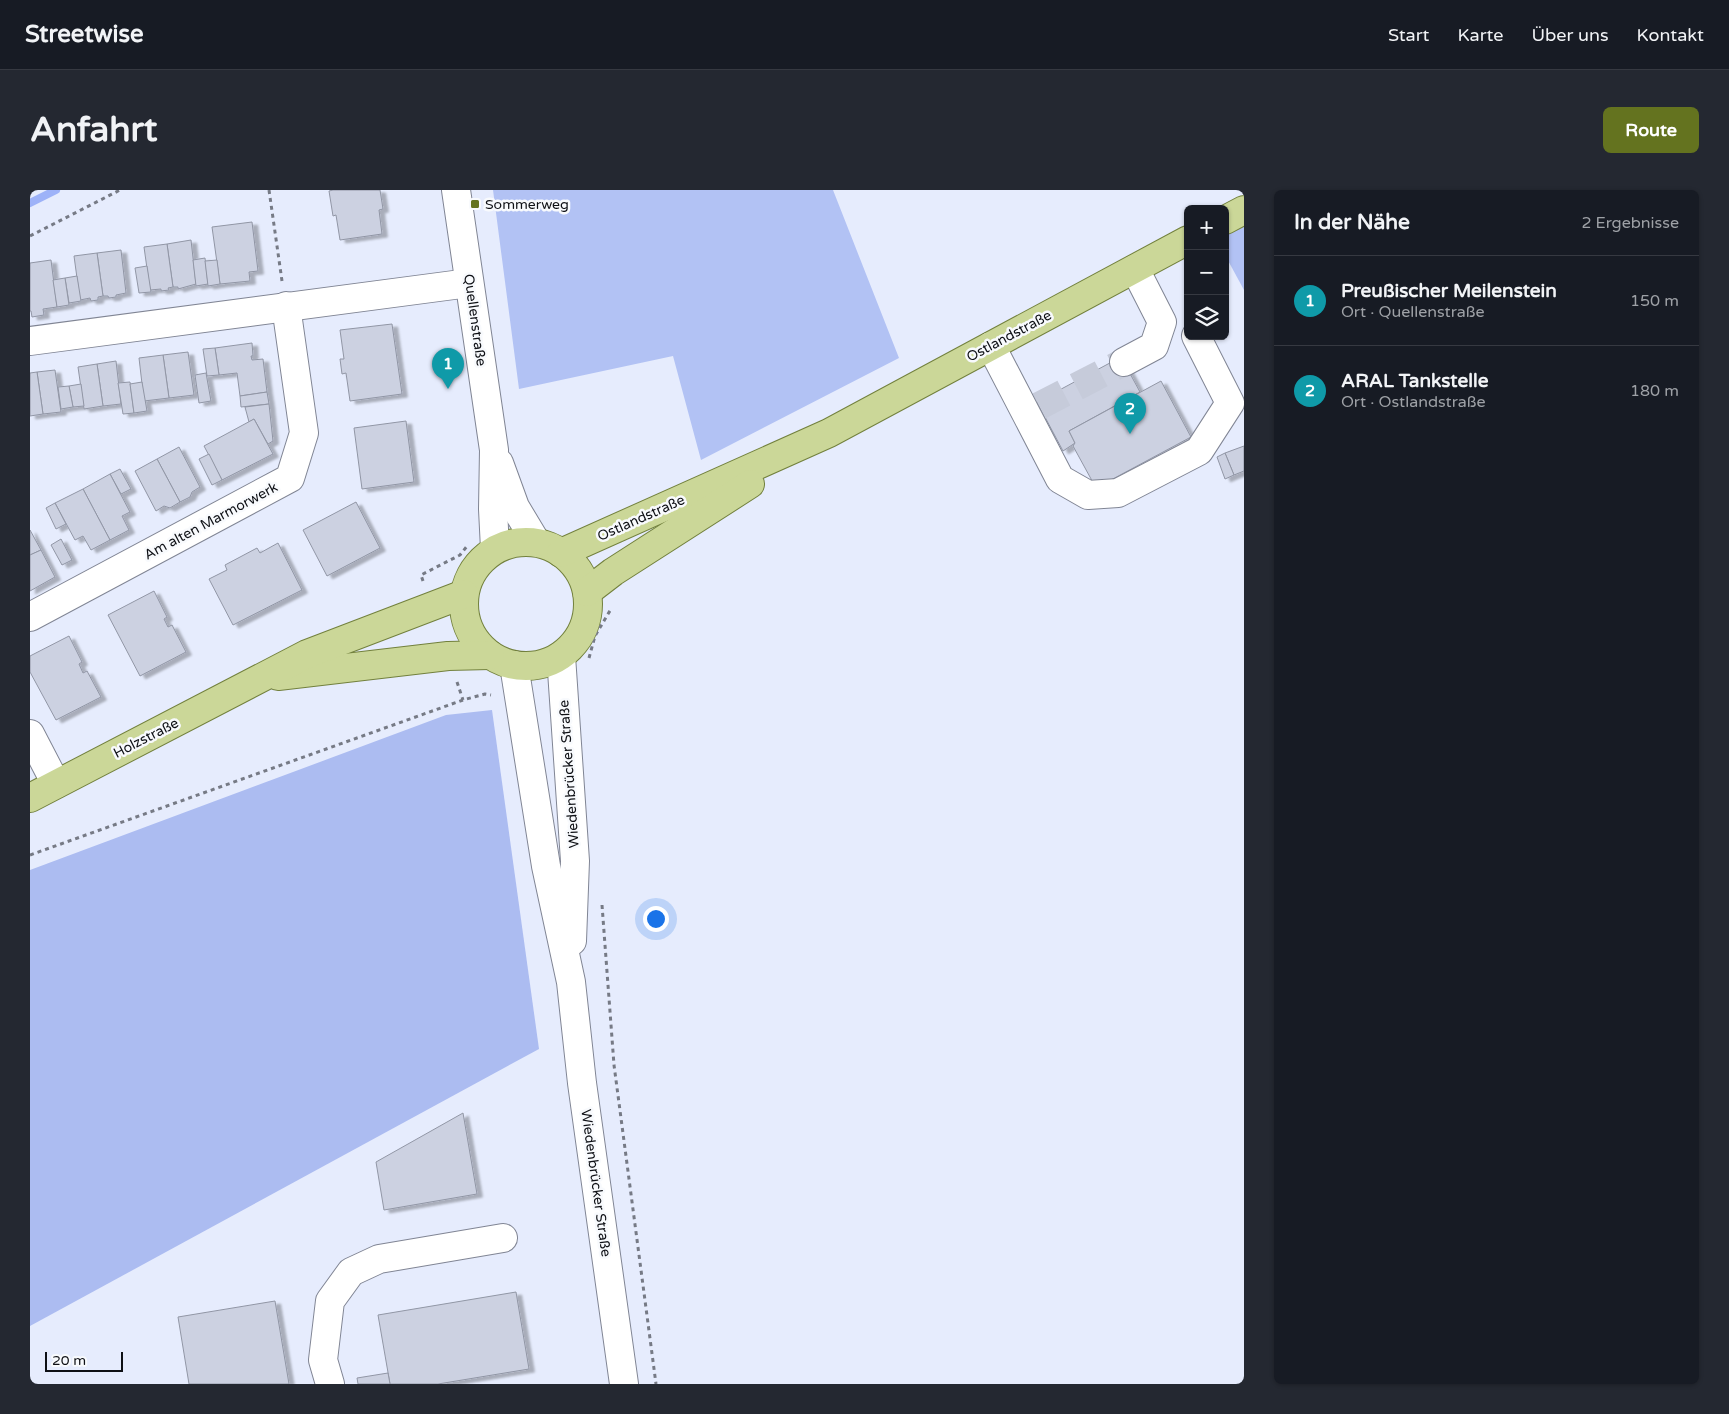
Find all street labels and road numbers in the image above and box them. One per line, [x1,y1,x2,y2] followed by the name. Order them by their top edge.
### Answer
[460,273,490,367] street label: Quellenstraße
[964,306,1054,366] street label: Ostlandstraße
[141,478,281,563] street label: Am alten Marmorwerk
[595,491,687,545] street label: Ostlandstraße
[555,699,583,849] street label: Wiedenbrücker Straße
[110,714,182,762] street label: Holzstraße
[577,1108,615,1258] street label: Wiedenbrücker Straße

